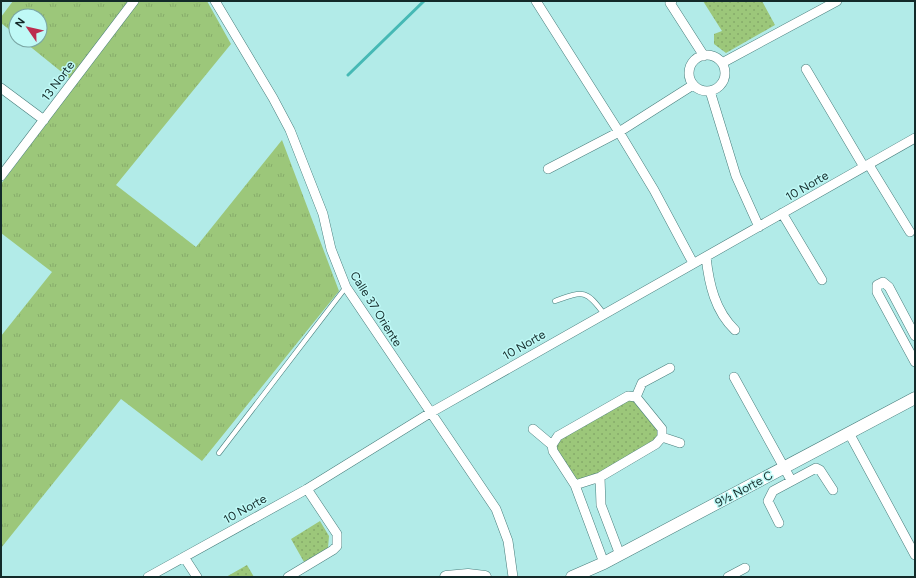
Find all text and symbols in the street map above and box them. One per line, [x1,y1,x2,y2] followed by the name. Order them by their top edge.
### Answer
[8,8,48,48] north arrow
[12,16,28,30] text: N
[39,58,78,104] street label: 13 Norte
[783,168,831,204] street label: 10 Norte
[347,269,405,350] street label: Calle 37 Oriente
[500,327,548,363] street label: 10 Norte
[713,468,775,510] street label: 9½ Norte C
[221,491,269,527] street label: 10 Norte

